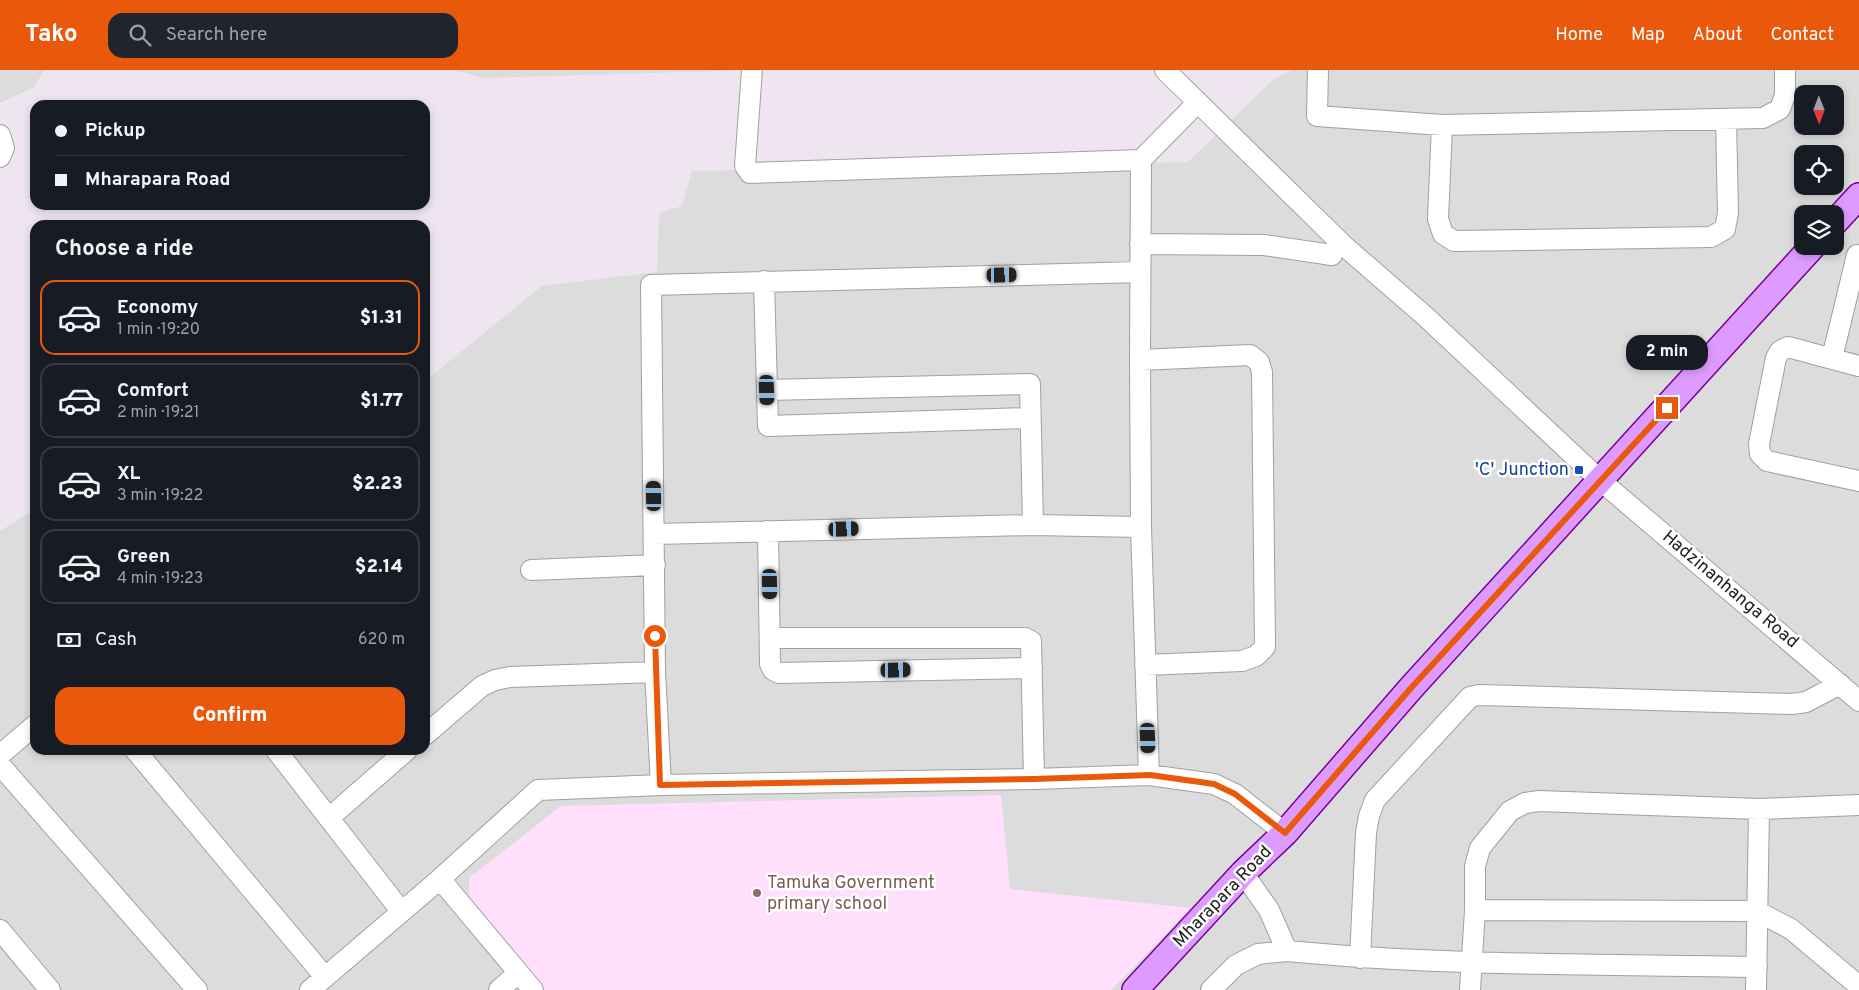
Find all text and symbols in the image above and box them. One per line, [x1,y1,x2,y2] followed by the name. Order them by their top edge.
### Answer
[108,13,458,58] search box
[25,20,78,50] text: Tako
[126,21,154,49] icon: search
[166,23,267,47] text: Search here
[1555,24,1603,47] text: Home
[1631,24,1665,47] text: Map
[1693,24,1742,47] text: About
[1770,24,1834,47] text: Contact
[1794,85,1844,135] north arrow
[1794,85,1844,255] map controls
[85,119,145,143] text: Pickup
[1794,145,1844,195] button: locate
[85,168,231,192] text: Mharapara Road
[1794,205,1844,255] button: layers
[55,236,193,263] text: Choose a ride
[986,267,1017,283] car
[57,295,102,340] icon: car
[117,296,198,320] text: Economy
[360,306,403,330] text: $1.31
[117,320,200,340] text: 1 min · 19:20
[1626,336,1708,370] callout: 2 min
[1646,342,1688,362] text: 2 min
[758,375,775,405] car
[57,378,102,423] icon: car
[117,379,189,403] text: Comfort
[360,389,403,413] text: $1.77
[1656,397,1678,419] route end
[117,403,200,423] text: 2 min · 19:21
[1475,459,1569,482] place label: 'C' Junction
[57,461,102,506] icon: car
[117,462,140,486] text: XL
[1573,464,1585,476] marker: 'C' Junction
[352,472,403,496] text: $2.23
[646,481,661,511] car
[117,486,203,506] text: 3 min · 19:22
[828,521,859,537] car
[1657,526,1803,654] street label: Hadzinanhanga Road
[57,544,102,589] icon: car
[117,545,170,569] text: Green
[355,555,403,579] text: $2.14
[117,569,203,589] text: 4 min · 19:23
[762,569,777,599] car
[644,625,666,647] route start
[55,626,83,654] icon: cash
[95,628,137,652] text: Cash
[358,630,405,650] text: 620 m
[880,662,911,678] car
[55,687,405,745] button: Confirm
[1139,723,1156,753] car
[1169,841,1277,953] street label: Mharapara Road
[767,872,935,916] place label: Tamuka Government primary school
[751,887,763,899] marker: Tamuka Government primary school

